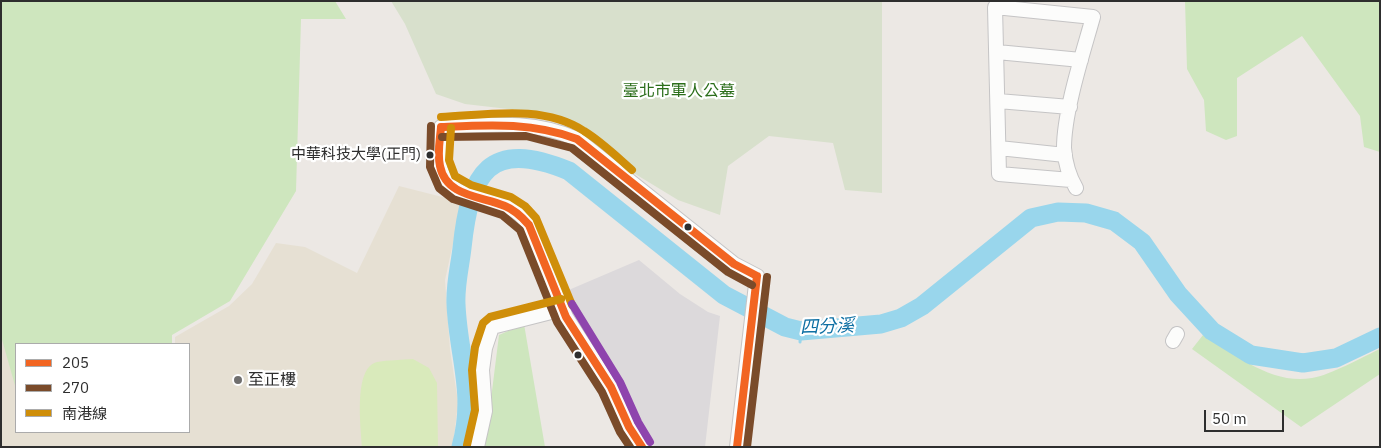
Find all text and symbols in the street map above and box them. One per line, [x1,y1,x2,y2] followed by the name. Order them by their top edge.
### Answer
[623,81,735,101] park label: 臺北市軍人公墓
[291,146,421,164] place label: 中華科技大學(正門)
[425,150,435,160] marker: 中華科技大學(正門)
[683,222,693,232] unlabelled marker
[800,315,854,339] water label: 四分溪
[15,343,190,433] legend
[573,350,583,360] unlabelled marker
[62,353,89,372] text: 205
[248,370,296,390] place label: 至正樓
[232,374,244,386] marker: 至正樓
[62,378,89,397] text: 270
[1206,400,1286,432] scale bar
[62,404,107,423] text: 南港線
[1212,409,1247,428] text: 50 m

